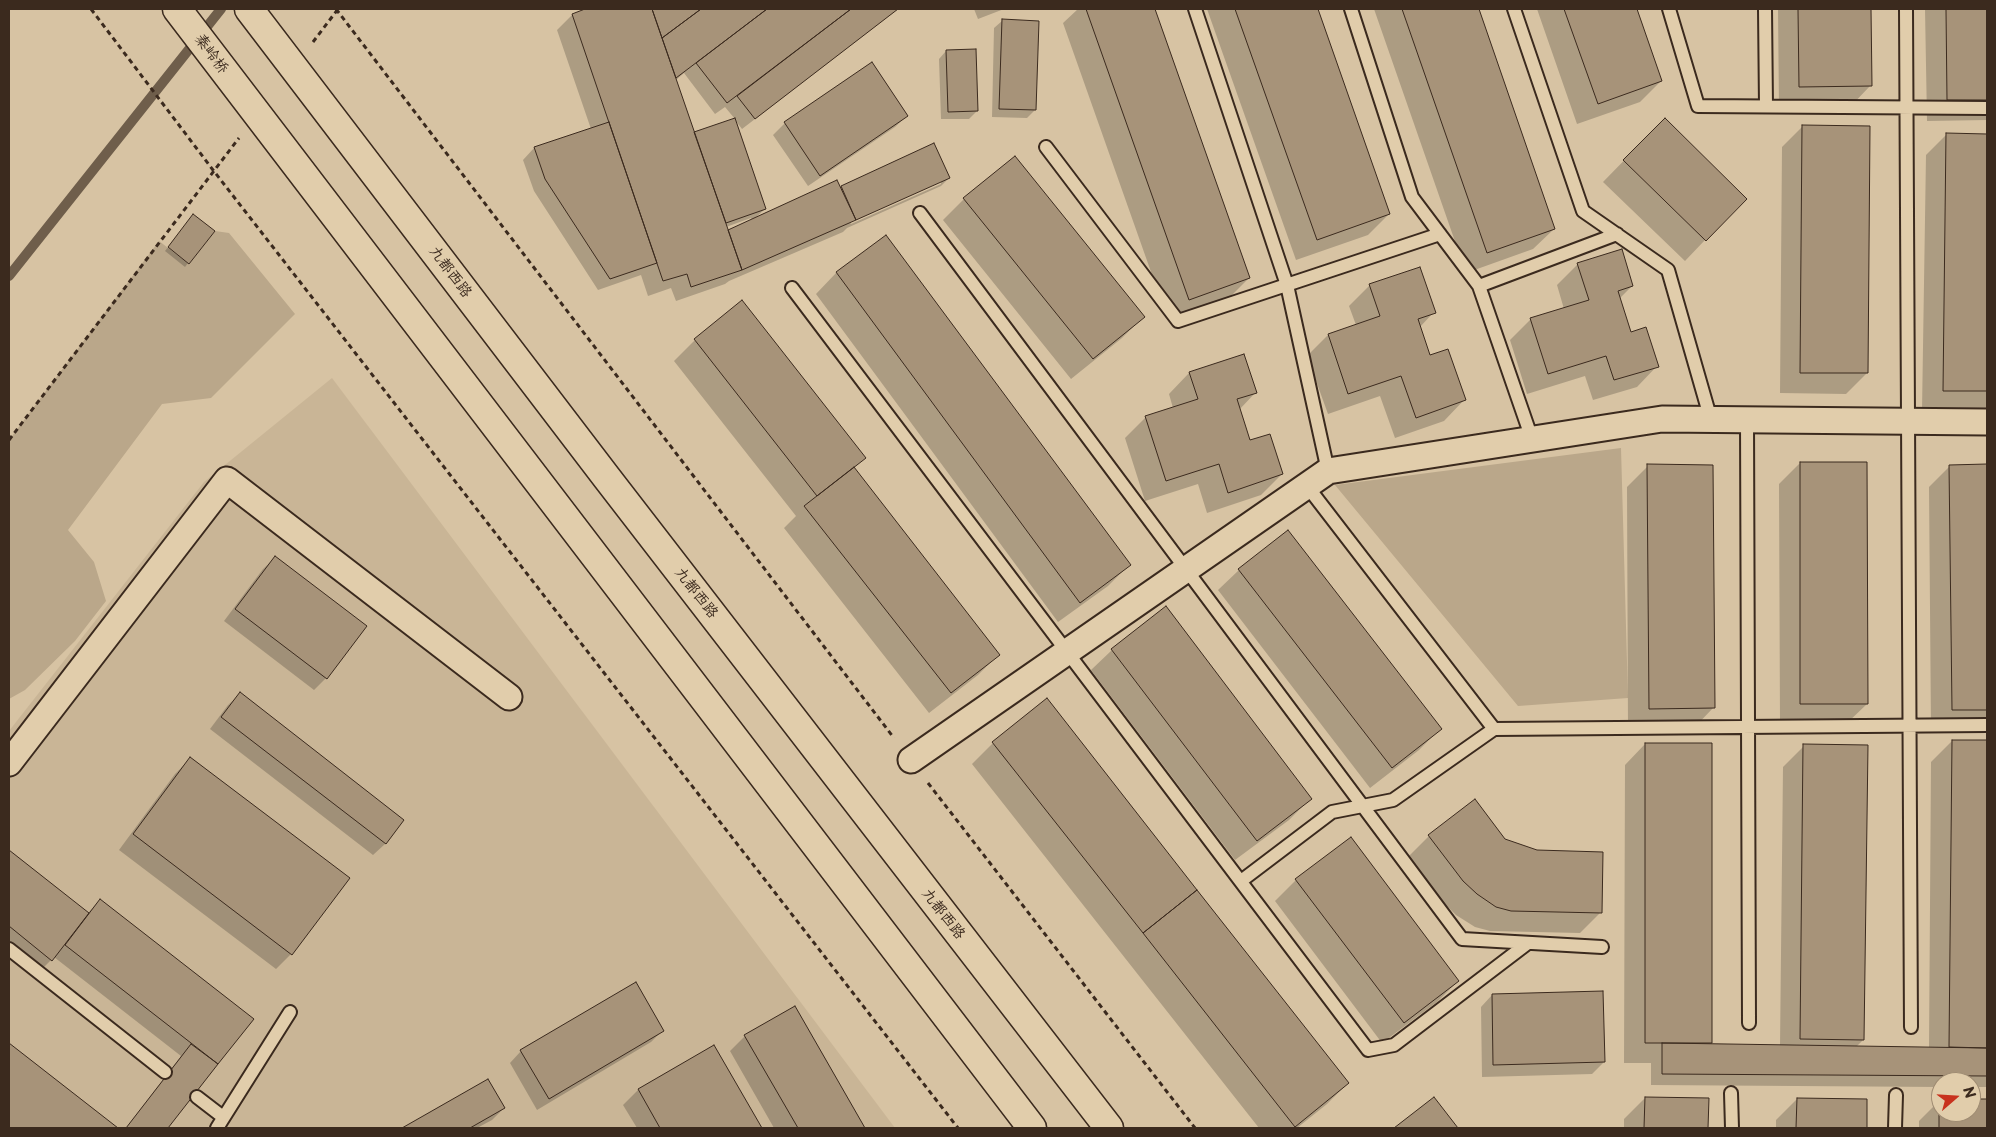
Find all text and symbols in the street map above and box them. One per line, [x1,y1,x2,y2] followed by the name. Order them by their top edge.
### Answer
[190,31,232,77] street label: 秦岭桥
[425,243,475,301] street label: 九都西路
[670,564,722,622] street label: 九都西路
[917,885,969,943] street label: 九都西路
[1931,1072,1981,1122] north arrow
[1958,1084,1981,1101] text: N

